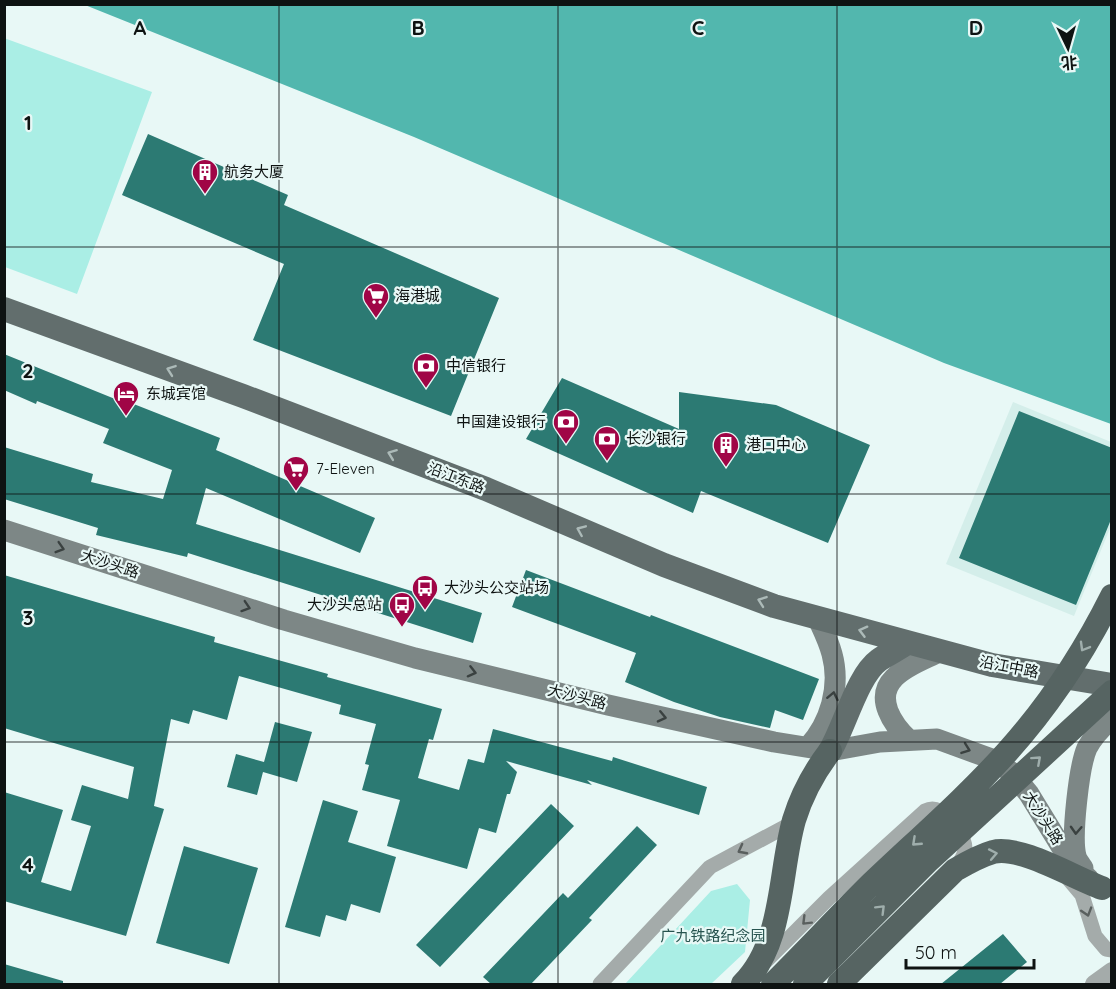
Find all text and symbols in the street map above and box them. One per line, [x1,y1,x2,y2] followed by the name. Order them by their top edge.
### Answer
[134,15,147,40] text: A
[411,15,425,40] text: B
[692,15,705,40] text: C
[969,15,983,40] text: D
[1038,18,1098,78] north arrow
[1060,52,1078,74] text: 北
[24,110,32,135] text: 1
[190,157,220,195] building icon: 航务大厦
[224,162,284,181] place label: 航务大厦
[361,281,391,319] supermarket icon: 海港城
[395,286,440,305] place label: 海港城
[411,351,441,389] bank icon: 中信银行
[446,356,506,375] place label: 中信银行
[22,358,34,383] text: 2
[166,364,177,377] one-way arrow
[111,379,141,417] hotel icon: 东城宾馆
[146,384,206,403] place label: 东城宾馆
[551,407,581,445] bank icon: 中国建设银行
[456,412,546,431] place label: 中国建设银行
[592,424,622,462] bank icon: 长沙银行
[626,429,686,448] place label: 长沙银行
[711,430,741,468] building icon: 港口中心
[746,435,806,454] place label: 港口中心
[388,449,399,461] one-way arrow
[281,454,311,492] supermarket icon: 7-Eleven
[425,458,488,497] street label: 沿江东路
[316,459,375,478] place label: 7-Eleven
[576,525,587,537] one-way arrow
[54,541,65,553] one-way arrow
[79,545,142,582] street label: 大沙头路
[410,573,440,611] bus stop icon: 大沙头公交站场
[444,578,549,597] place label: 大沙头公交站场
[387,590,417,628] bus stop icon: 大沙头总站
[307,595,382,614] place label: 大沙头总站
[757,596,768,608] one-way arrow
[240,600,251,613] one-way arrow
[23,605,33,630] text: 3
[858,626,869,638] one-way arrow
[1079,641,1091,651] one-way arrow
[978,651,1040,682] street label: 沿江中路
[467,664,477,677] one-way arrow
[546,680,609,713] street label: 大沙头路
[826,691,839,701] one-way arrow
[656,710,666,723] one-way arrow
[960,742,971,754] one-way arrow
[1030,756,1041,767] one-way arrow
[1019,787,1067,848] street label: 大沙头路
[1069,826,1082,835] one-way arrow
[913,835,923,846] one-way arrow
[738,843,748,854] one-way arrow
[988,848,998,861] one-way arrow
[22,852,34,877] text: 4
[873,905,884,916] one-way arrow
[1080,906,1092,917] one-way arrow
[803,913,814,924] one-way arrow
[660,926,766,945] park label: 广九铁路纪念园
[906,932,1034,970] scale bar
[915,941,957,964] text: 50 m

